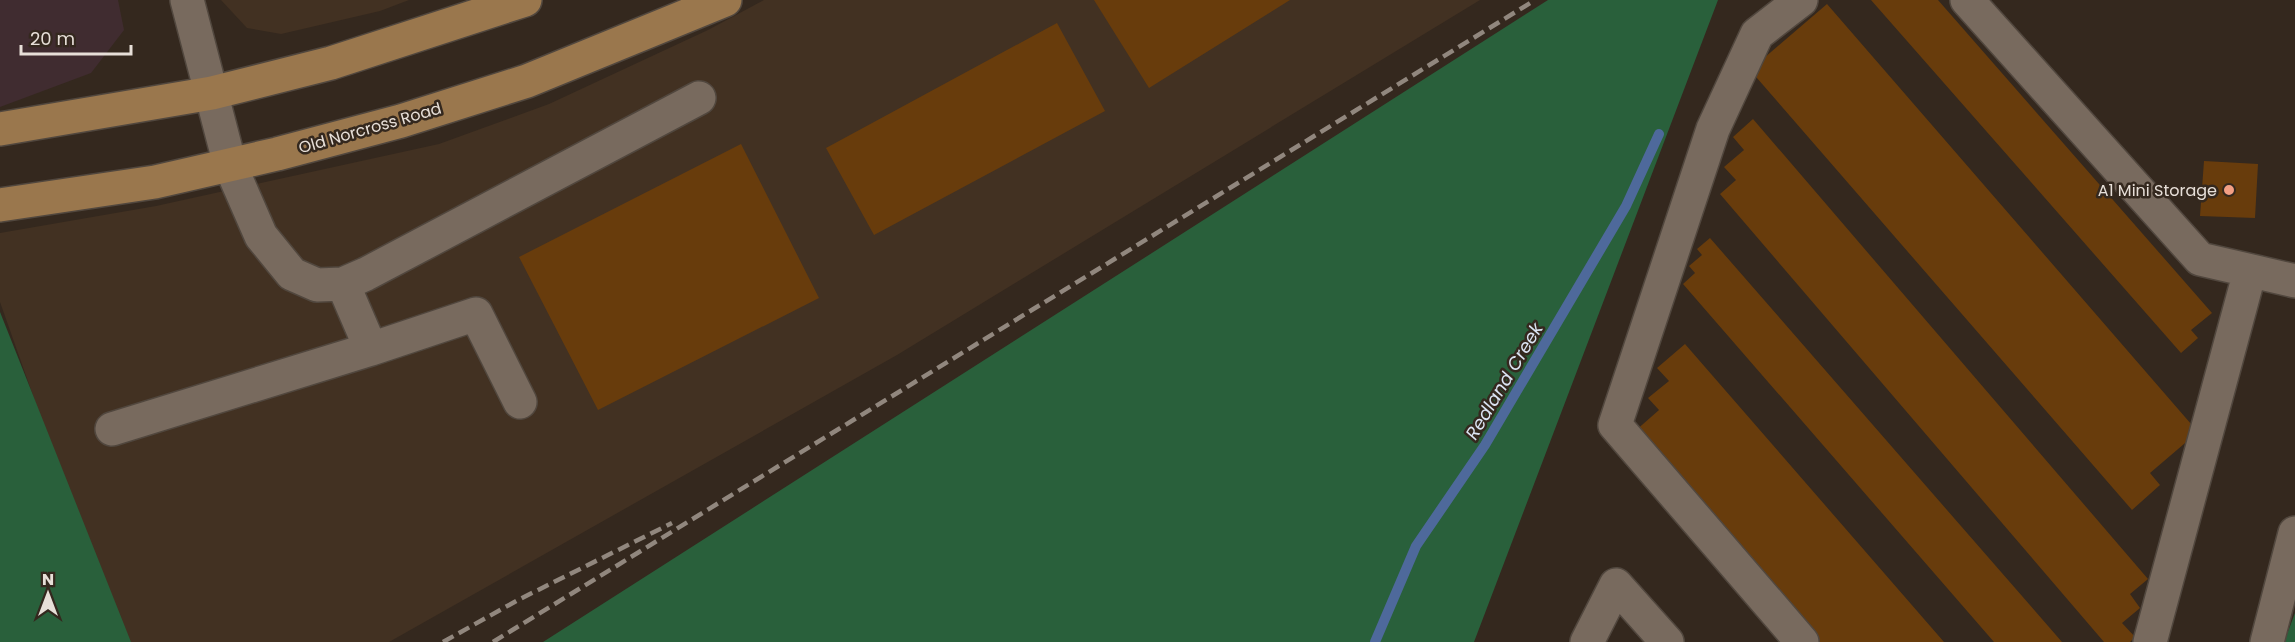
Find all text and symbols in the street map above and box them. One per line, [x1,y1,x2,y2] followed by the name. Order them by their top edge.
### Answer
[21,18,130,56] scale bar
[30,26,75,51] text: 20 m
[296,97,444,159] street label: Old Norcross Road
[2098,179,2217,202] place label: A1 Mini Storage
[2222,183,2236,197] marker: A1 Mini Storage
[1459,317,1549,444] water label: Redland Creek
[18,564,78,624] north arrow
[42,568,54,591] text: N

